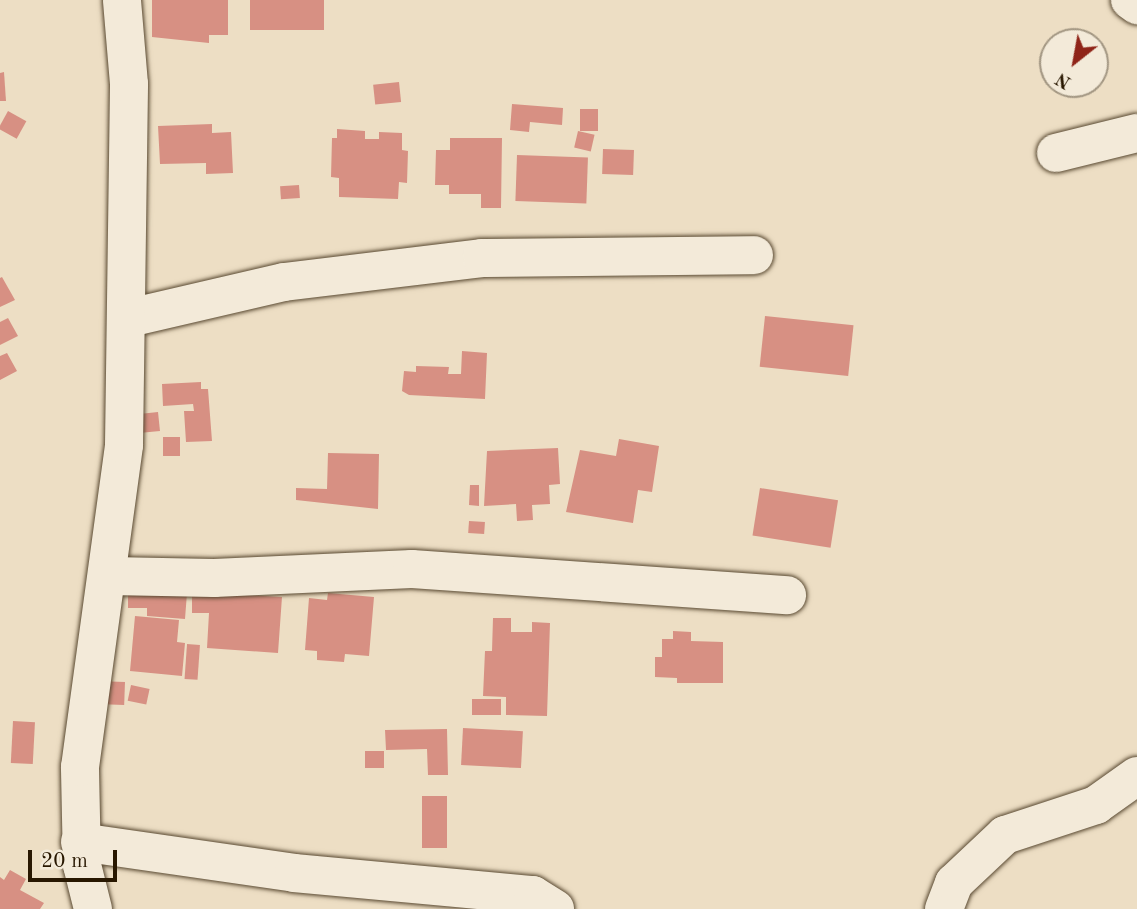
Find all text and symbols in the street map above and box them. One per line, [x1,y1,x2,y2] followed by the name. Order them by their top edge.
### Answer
[1039,28,1109,98] north arrow
[1053,68,1075,92] text: N
[32,836,121,880] scale bar
[41,851,88,872] text: 20 m

